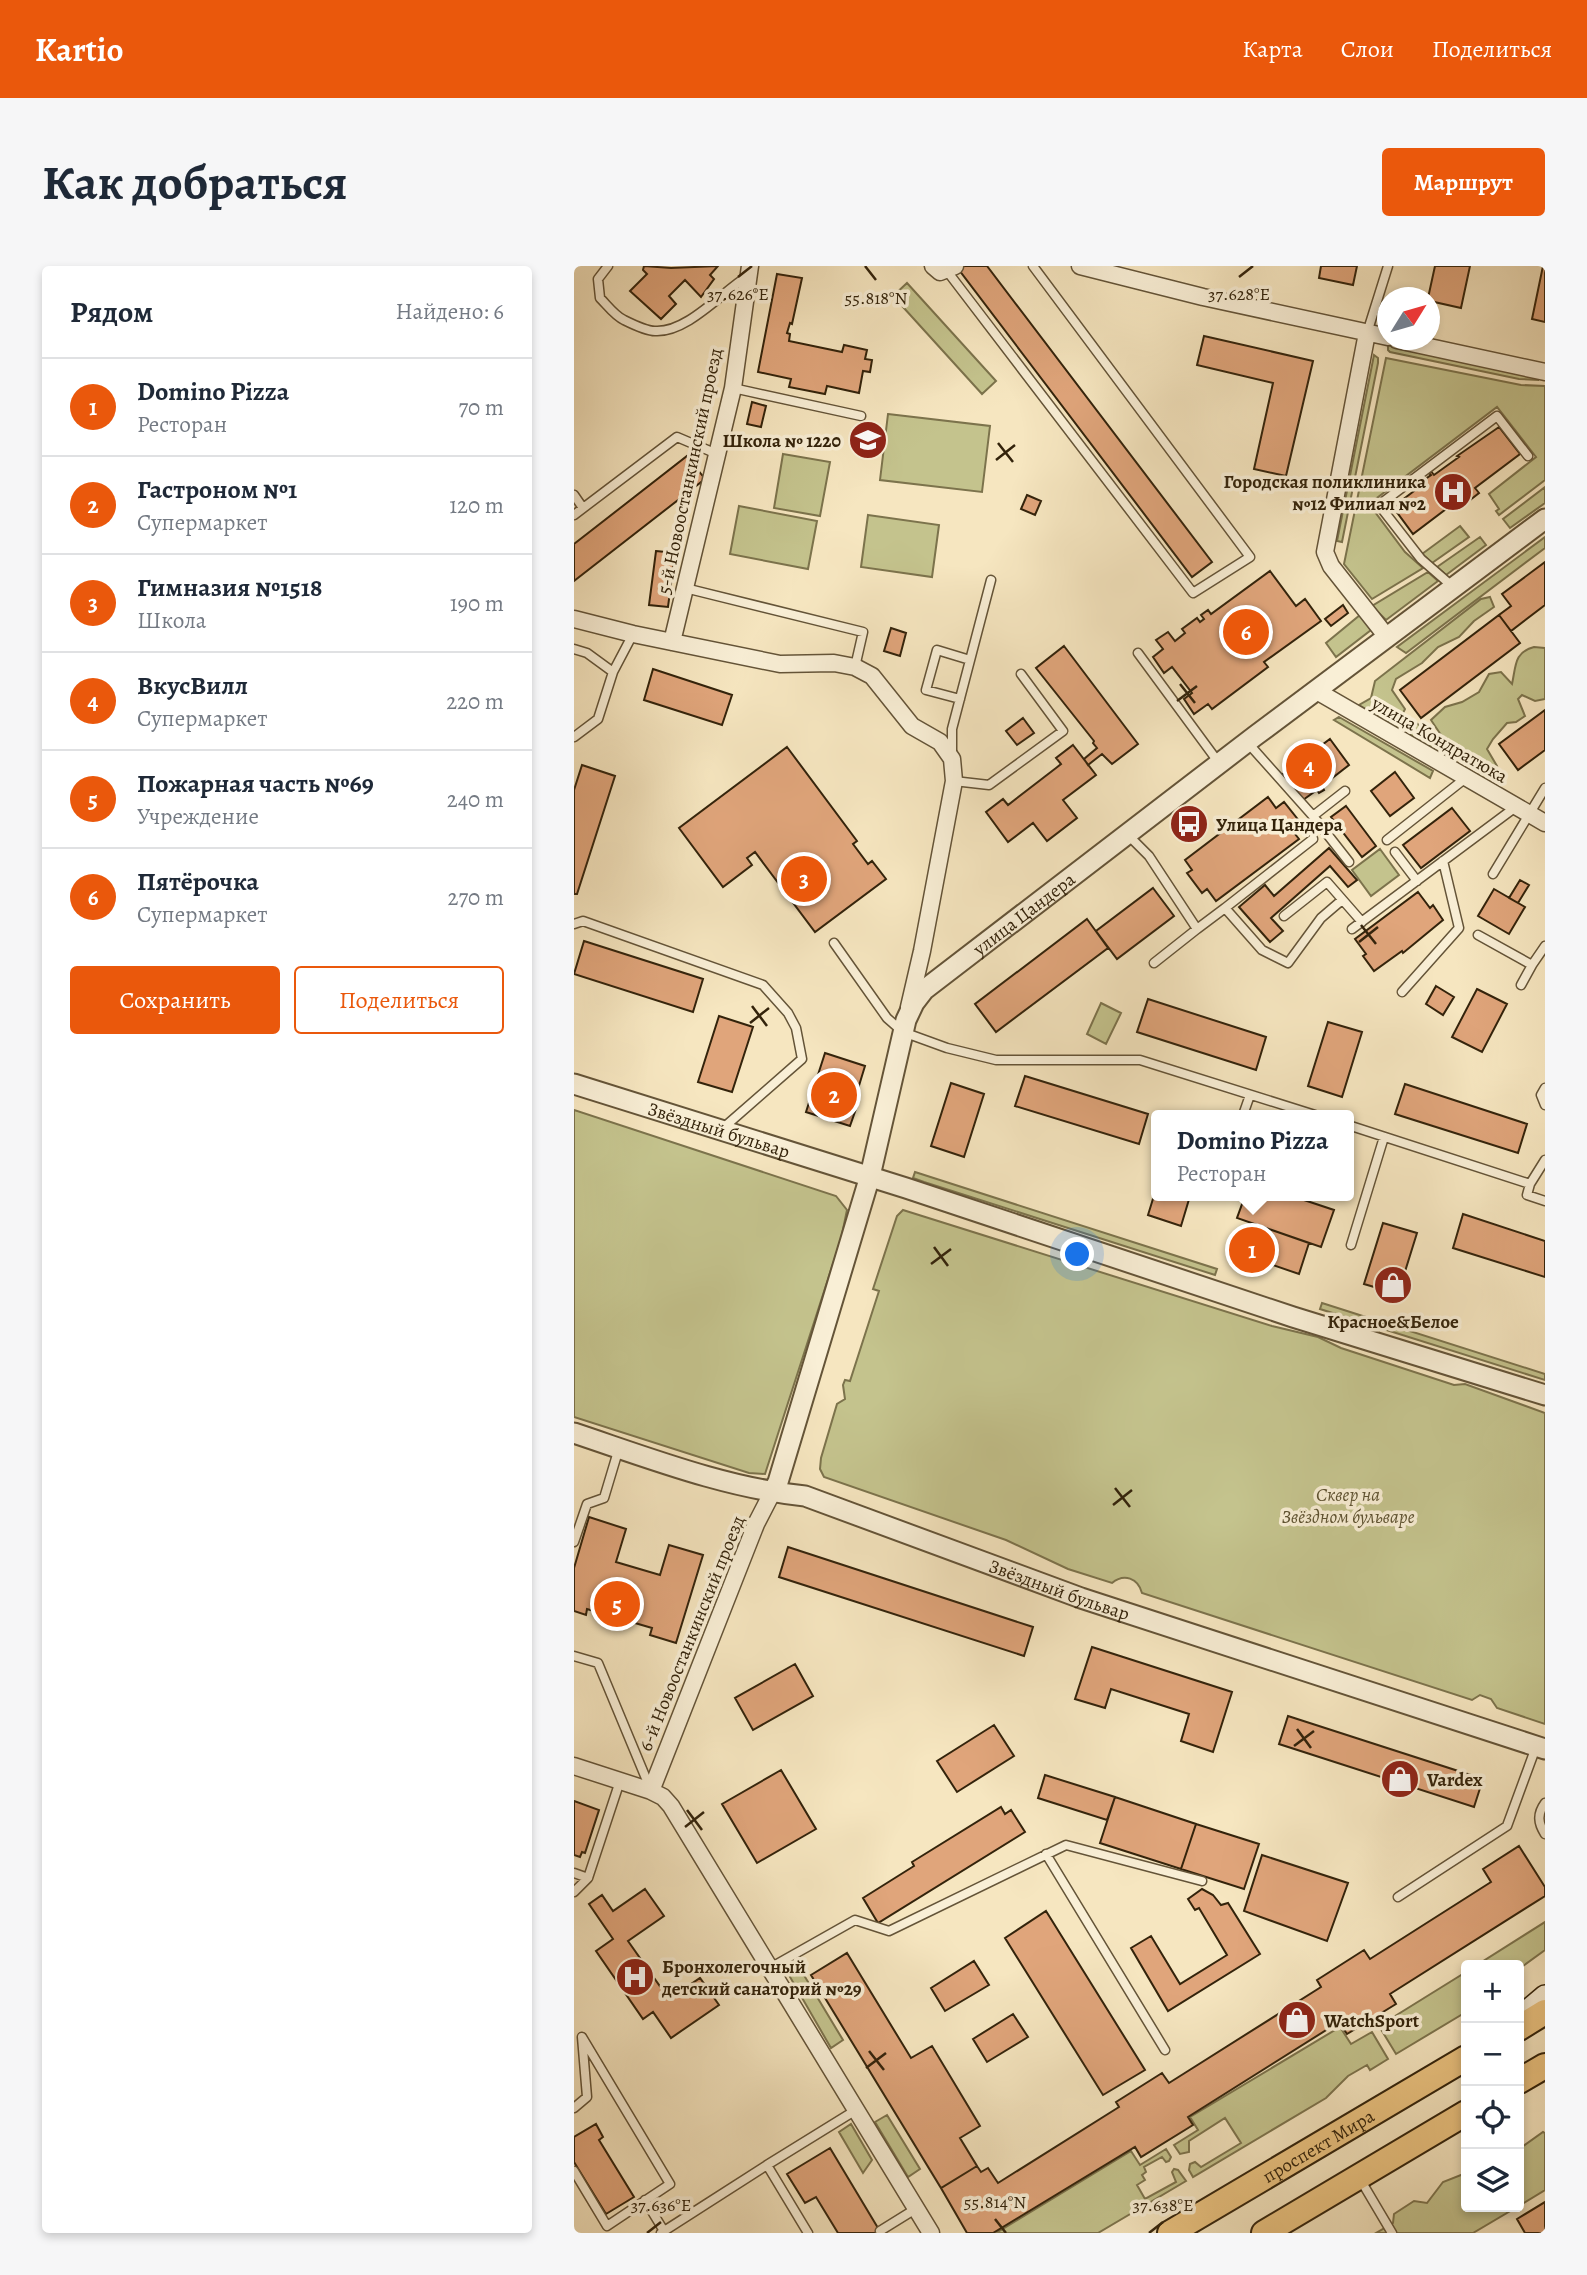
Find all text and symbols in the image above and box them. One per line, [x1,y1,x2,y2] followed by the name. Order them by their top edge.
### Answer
[35,27,123,72] text: Kartio
[1242,33,1303,65] text: Карта
[1341,33,1394,65] text: Слои
[1432,33,1552,65] text: Поделиться
[1382,148,1545,216] button: Маршрут
[42,149,348,216] text: Как добраться
[707,282,769,306] text: 37.626°E
[1208,282,1270,306] text: 37.628°E
[845,286,908,310] text: 55.818°N
[1377,287,1440,350] north arrow
[70,292,153,332] text: Рядом
[396,296,504,327] text: Найдено: 6
[651,346,729,597] street label: 5-й Новоостанкинский проезд
[137,374,289,409] text: Domino Pizza
[89,392,97,423] text: 1
[458,392,504,423] text: 70 m
[137,409,227,440] text: Ресторан
[847,419,889,461] school or university icon: Школа № 1220
[722,428,841,454] place label: Школа № 1220
[1224,469,1427,517] place label: Городская поликлиника №12 Филиал №2
[1432,471,1474,513] hospital icon: Городская поликлиника №12 Филиал №2
[137,472,297,507] text: Гастроном №1
[87,490,99,521] text: 2
[449,490,504,521] text: 120 m
[137,507,268,538] text: Супермаркет
[137,570,322,605] text: Гимназия №1518
[88,588,98,619] text: 3
[450,588,504,619] text: 190 m
[137,605,206,636] text: Школа
[1223,606,1269,658] pin: 6
[137,668,248,703] text: ВкусВилл
[88,686,98,717] text: 4
[446,686,504,717] text: 220 m
[1366,690,1513,790] street label: улица Кондратюка
[137,703,268,734] text: Супермаркет
[1286,740,1332,792] pin: 4
[137,766,374,801] text: Пожарная часть №69
[88,784,98,815] text: 5
[447,784,504,815] text: 240 m
[137,801,259,832] text: Учреждение
[1168,803,1210,845] bus stop icon: Улица Цандера
[1216,812,1344,838] place label: Улица Цандера
[781,853,827,905] pin: 3
[137,864,259,899] text: Пятёрочка
[967,867,1081,962] street label: улица Цандера
[88,882,98,913] text: 6
[447,882,504,913] text: 270 m
[137,899,268,930] text: Супермаркет
[70,966,280,1034] button: Сохранить
[294,966,504,1034] button: Поделиться
[811,1069,857,1121] pin: 2
[644,1096,793,1165] street label: Звёздный бульвар
[1151,1110,1354,1201] popup
[1176,1123,1329,1158] text: Domino Pizza
[1176,1158,1266,1189] text: Ресторан
[1229,1224,1275,1276] pin: 1
[1060,1237,1094,1271] your location
[1372,1264,1414,1306] shop icon: Красное&Белое
[1327,1309,1459,1335] place label: Красное&Белое
[1281,1482,1415,1530] park label: Сквер на Звёздном бульваре
[633,1512,751,1755] street label: 6-й Новоостанкинский проезд
[985,1553,1133,1627] street label: Звёздный бульвар
[594,1578,640,1630] pin: 5
[1379,1758,1421,1800] shop icon: Vardex
[1426,1767,1483,1793] place label: Vardex
[661,1954,862,2002] place label: Бронхолегочный детский санаторий №29
[614,1956,656,1998] hospital icon: Бронхолегочный детский санаторий №29
[1461,1960,1524,2212] map controls
[1461,1960,1524,2023] button: +
[1276,1999,1318,2041] shop icon: WatchSport
[1323,2008,1420,2034] place label: WatchSport
[1461,2023,1524,2086] button: −
[1461,2086,1524,2149] button: locate
[1258,2103,1380,2190] street label: проспект Мира
[1461,2149,1524,2212] button: layers
[964,2190,1026,2214] text: 55.814°N
[631,2193,691,2217] text: 37.636°E
[1132,2193,1194,2217] text: 37.638°E

